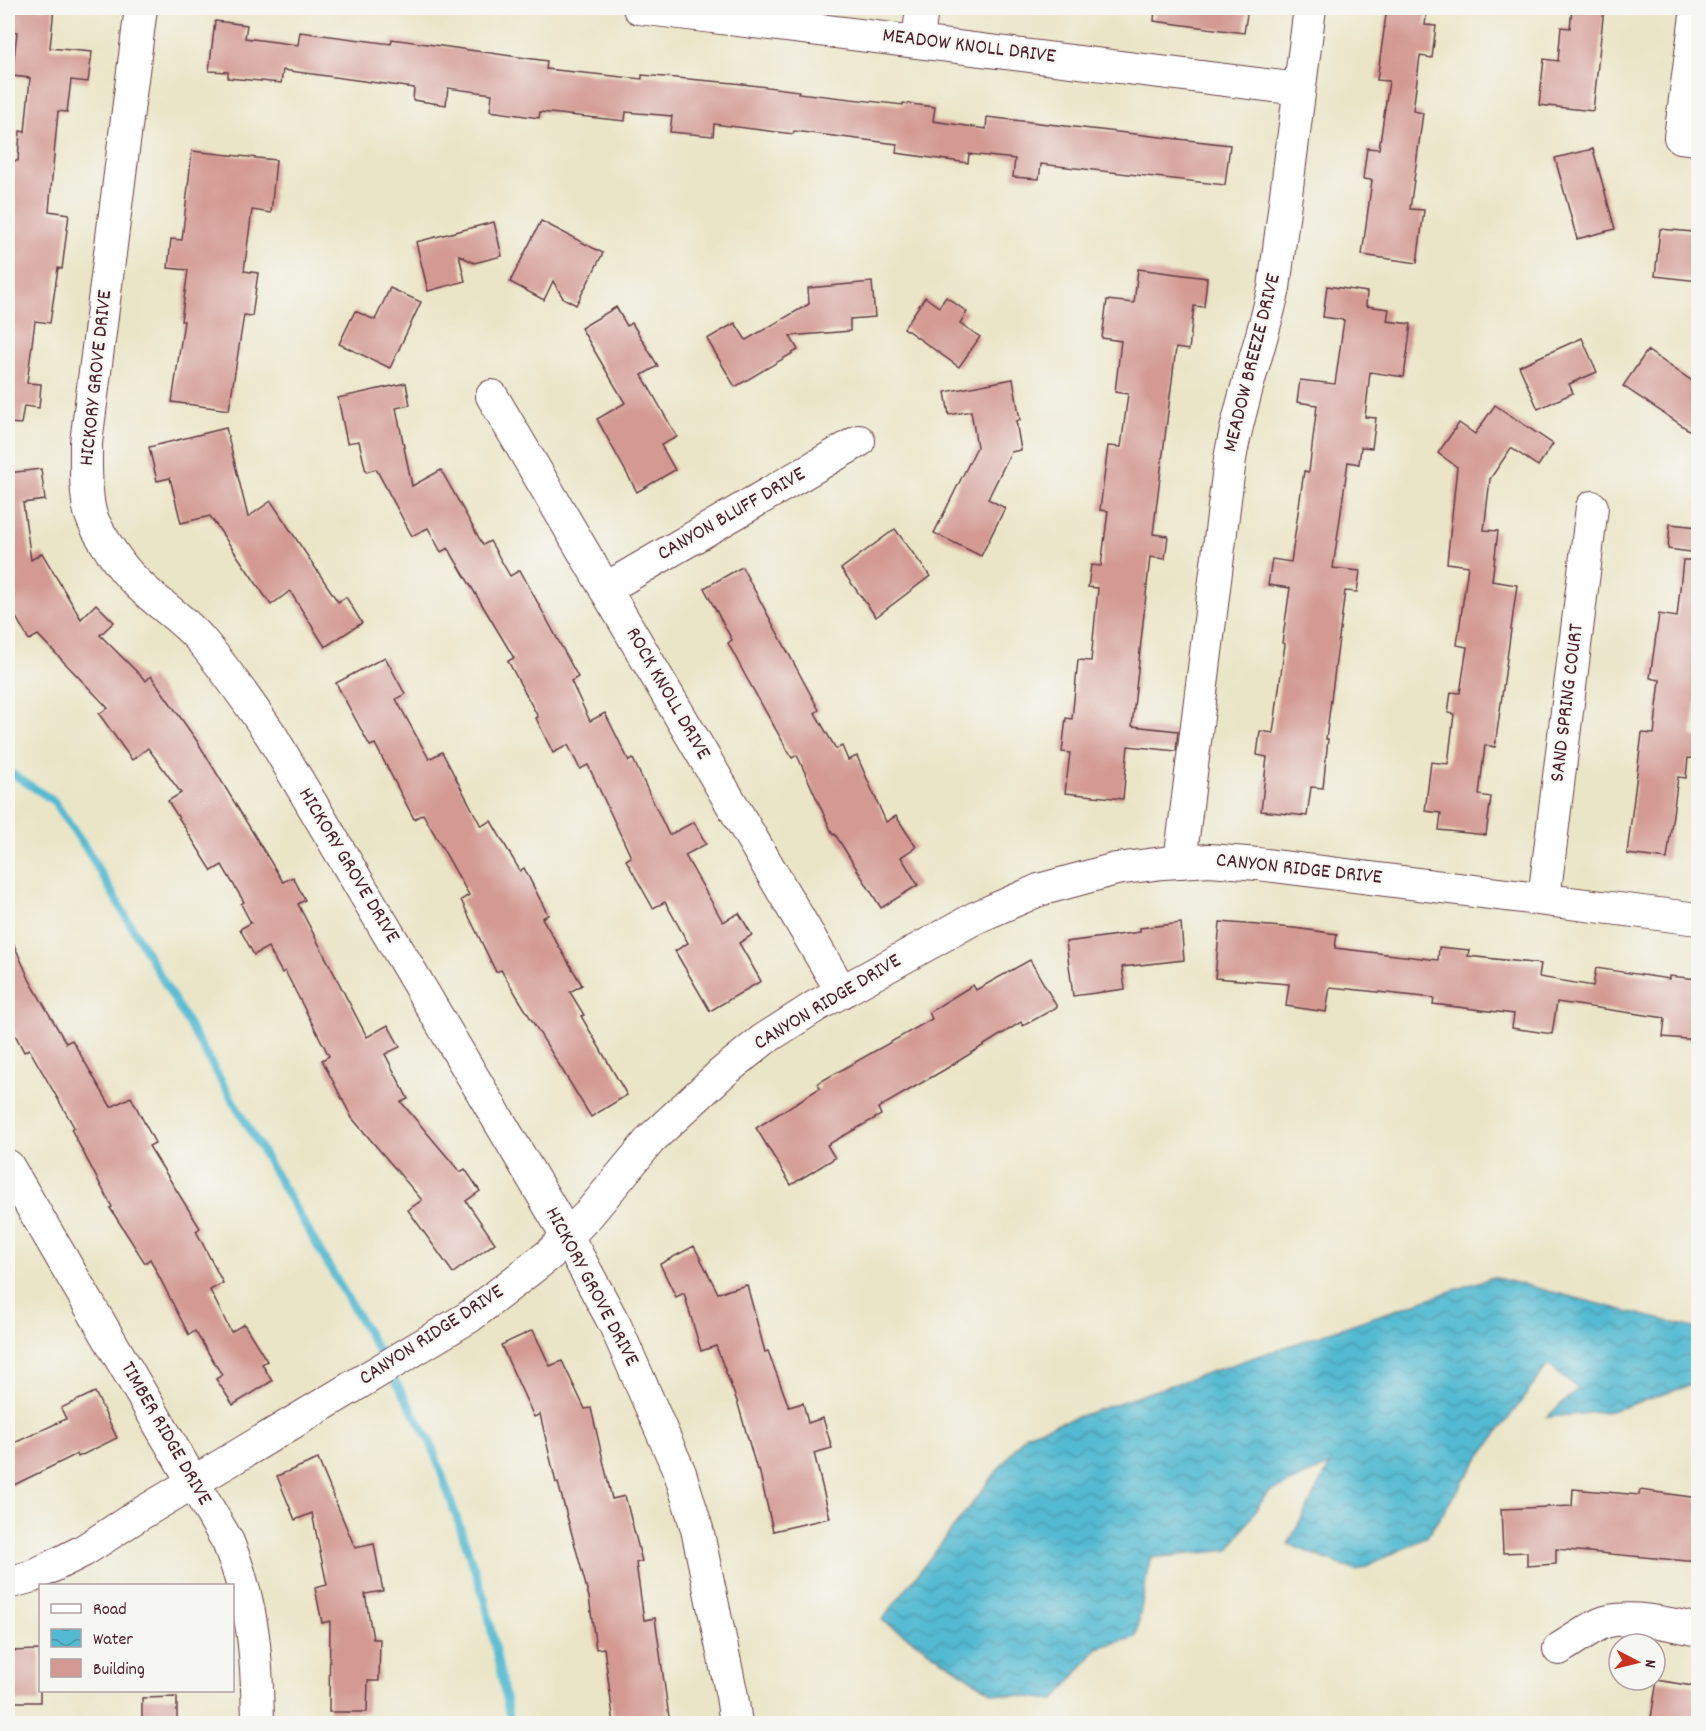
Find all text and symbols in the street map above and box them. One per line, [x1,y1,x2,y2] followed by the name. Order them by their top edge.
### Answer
[881,21,1058,73] street label: MEADOW KNOLL DRIVE
[1216,270,1290,455] street label: MEADOW BREEZE DRIVE
[73,288,121,467] street label: HICKORY GROVE DRIVE
[652,460,812,570] street label: CANYON BLUFF DRIVE
[617,622,717,766] street label: ROCK KNOLL DRIVE
[1543,622,1593,784] street label: SAND SPRING COURT
[290,783,407,950] street label: HICKORY GROVE DRIVE
[1214,846,1384,894] street label: CANYON RIDGE DRIVE
[749,947,908,1059] street label: CANYON RIDGE DRIVE
[536,1202,646,1372] street label: HICKORY GROVE DRIVE
[354,1278,511,1394] street label: CANYON RIDGE DRIVE
[112,1357,219,1512] street label: TIMBER RIDGE DRIVE
[39,1584,234,1692] legend
[93,1598,127,1623] text: Road
[93,1628,133,1653] text: Water
[1607,1632,1667,1692] north arrow
[93,1658,145,1683] text: Building
[1637,1658,1661,1669] text: N

